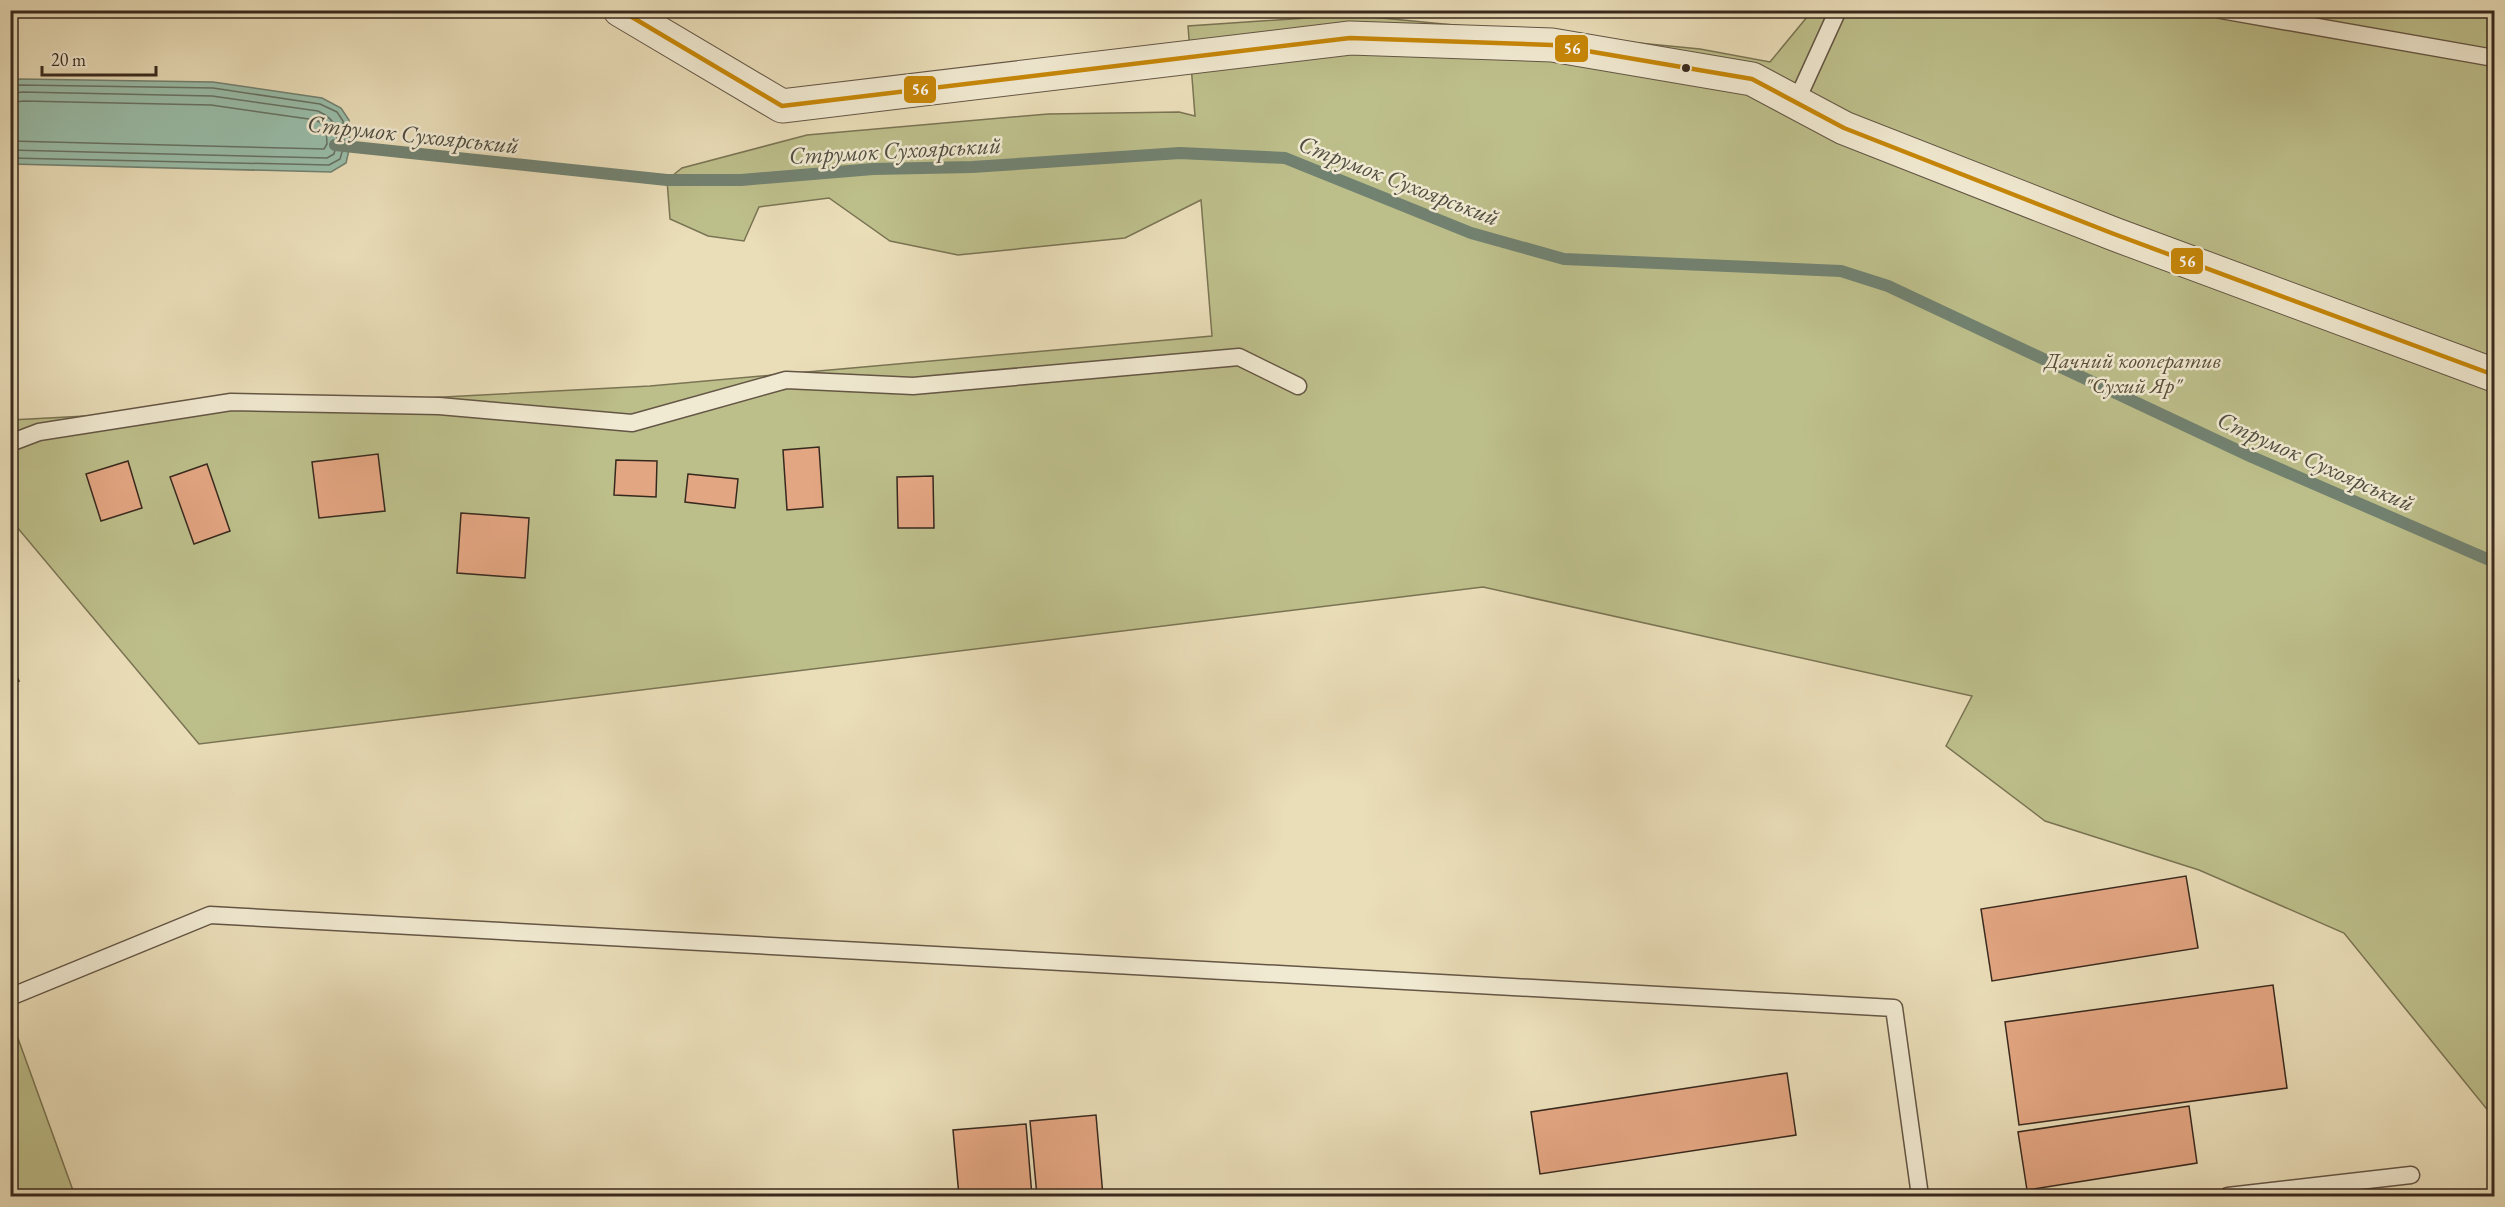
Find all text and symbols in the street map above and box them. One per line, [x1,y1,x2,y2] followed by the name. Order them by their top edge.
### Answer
[1554,34,1589,63] line badge: 56
[1564,38,1581,59] text: 56
[42,39,156,77] scale bar
[51,48,86,71] text: 20 m
[1680,62,1692,74] unlabelled marker
[903,75,937,104] line badge: 56
[912,79,929,100] text: 56
[306,107,520,161] water label: Струмок Сухоярський
[1294,127,1504,233] water label: Струмок Сухоярський
[788,129,1002,171] water label: Струмок Сухоярський
[2170,247,2204,275] line badge: 56
[2179,251,2196,272] text: 56
[2043,346,2221,400] park label: Дачний кооператив "Сухий Яр"
[2213,404,2419,518] water label: Струмок Сухоярський

